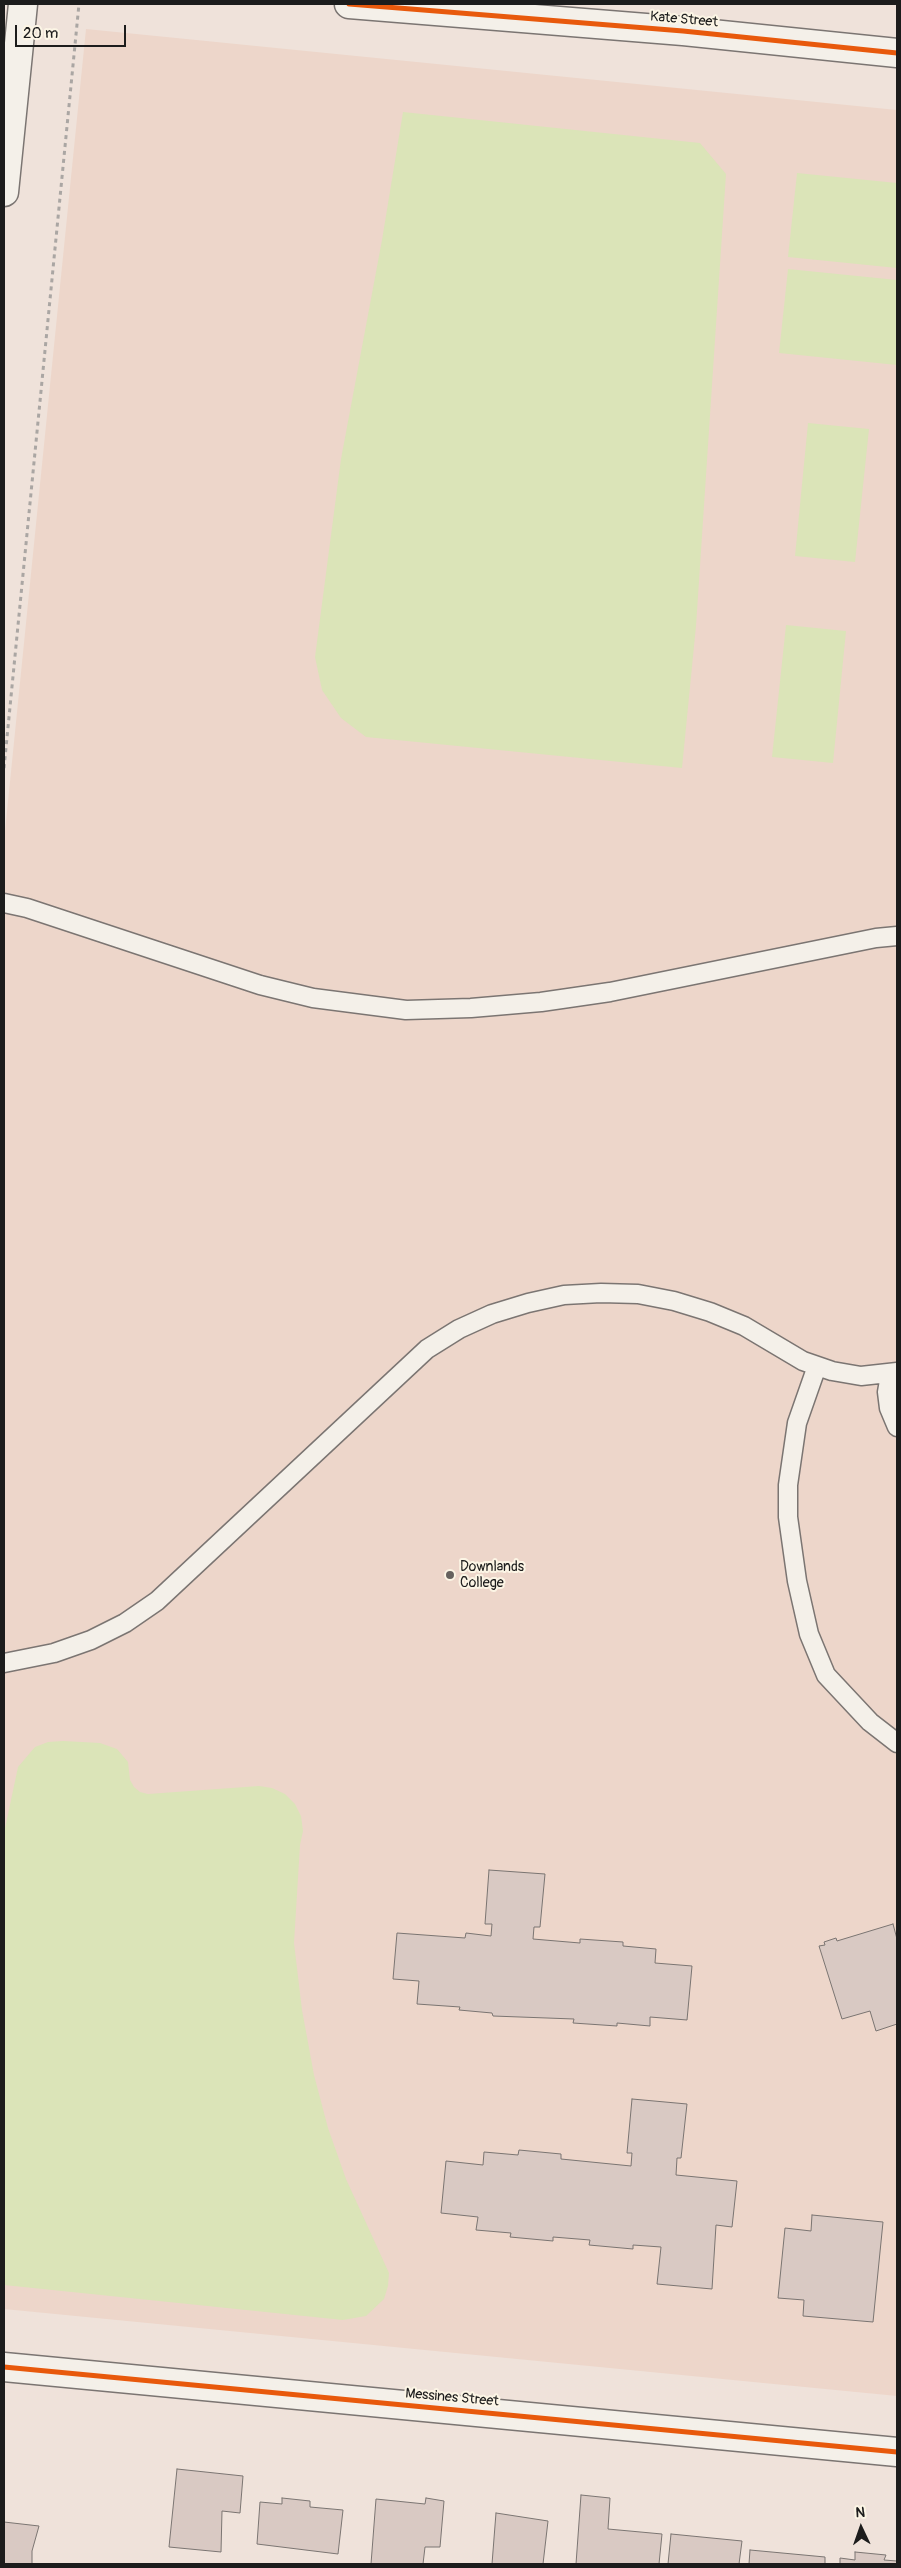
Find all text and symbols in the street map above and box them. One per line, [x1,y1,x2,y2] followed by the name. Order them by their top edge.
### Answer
[649,9,719,31] street label: Kate Street
[18,15,129,47] scale bar
[23,24,58,43] text: 20 m
[460,1559,524,1591] place label: Downlands College
[444,1569,456,1581] marker: Downlands College
[404,2386,500,2410] street label: Messines Street
[836,2503,886,2553] north arrow
[855,2504,865,2521] text: N

